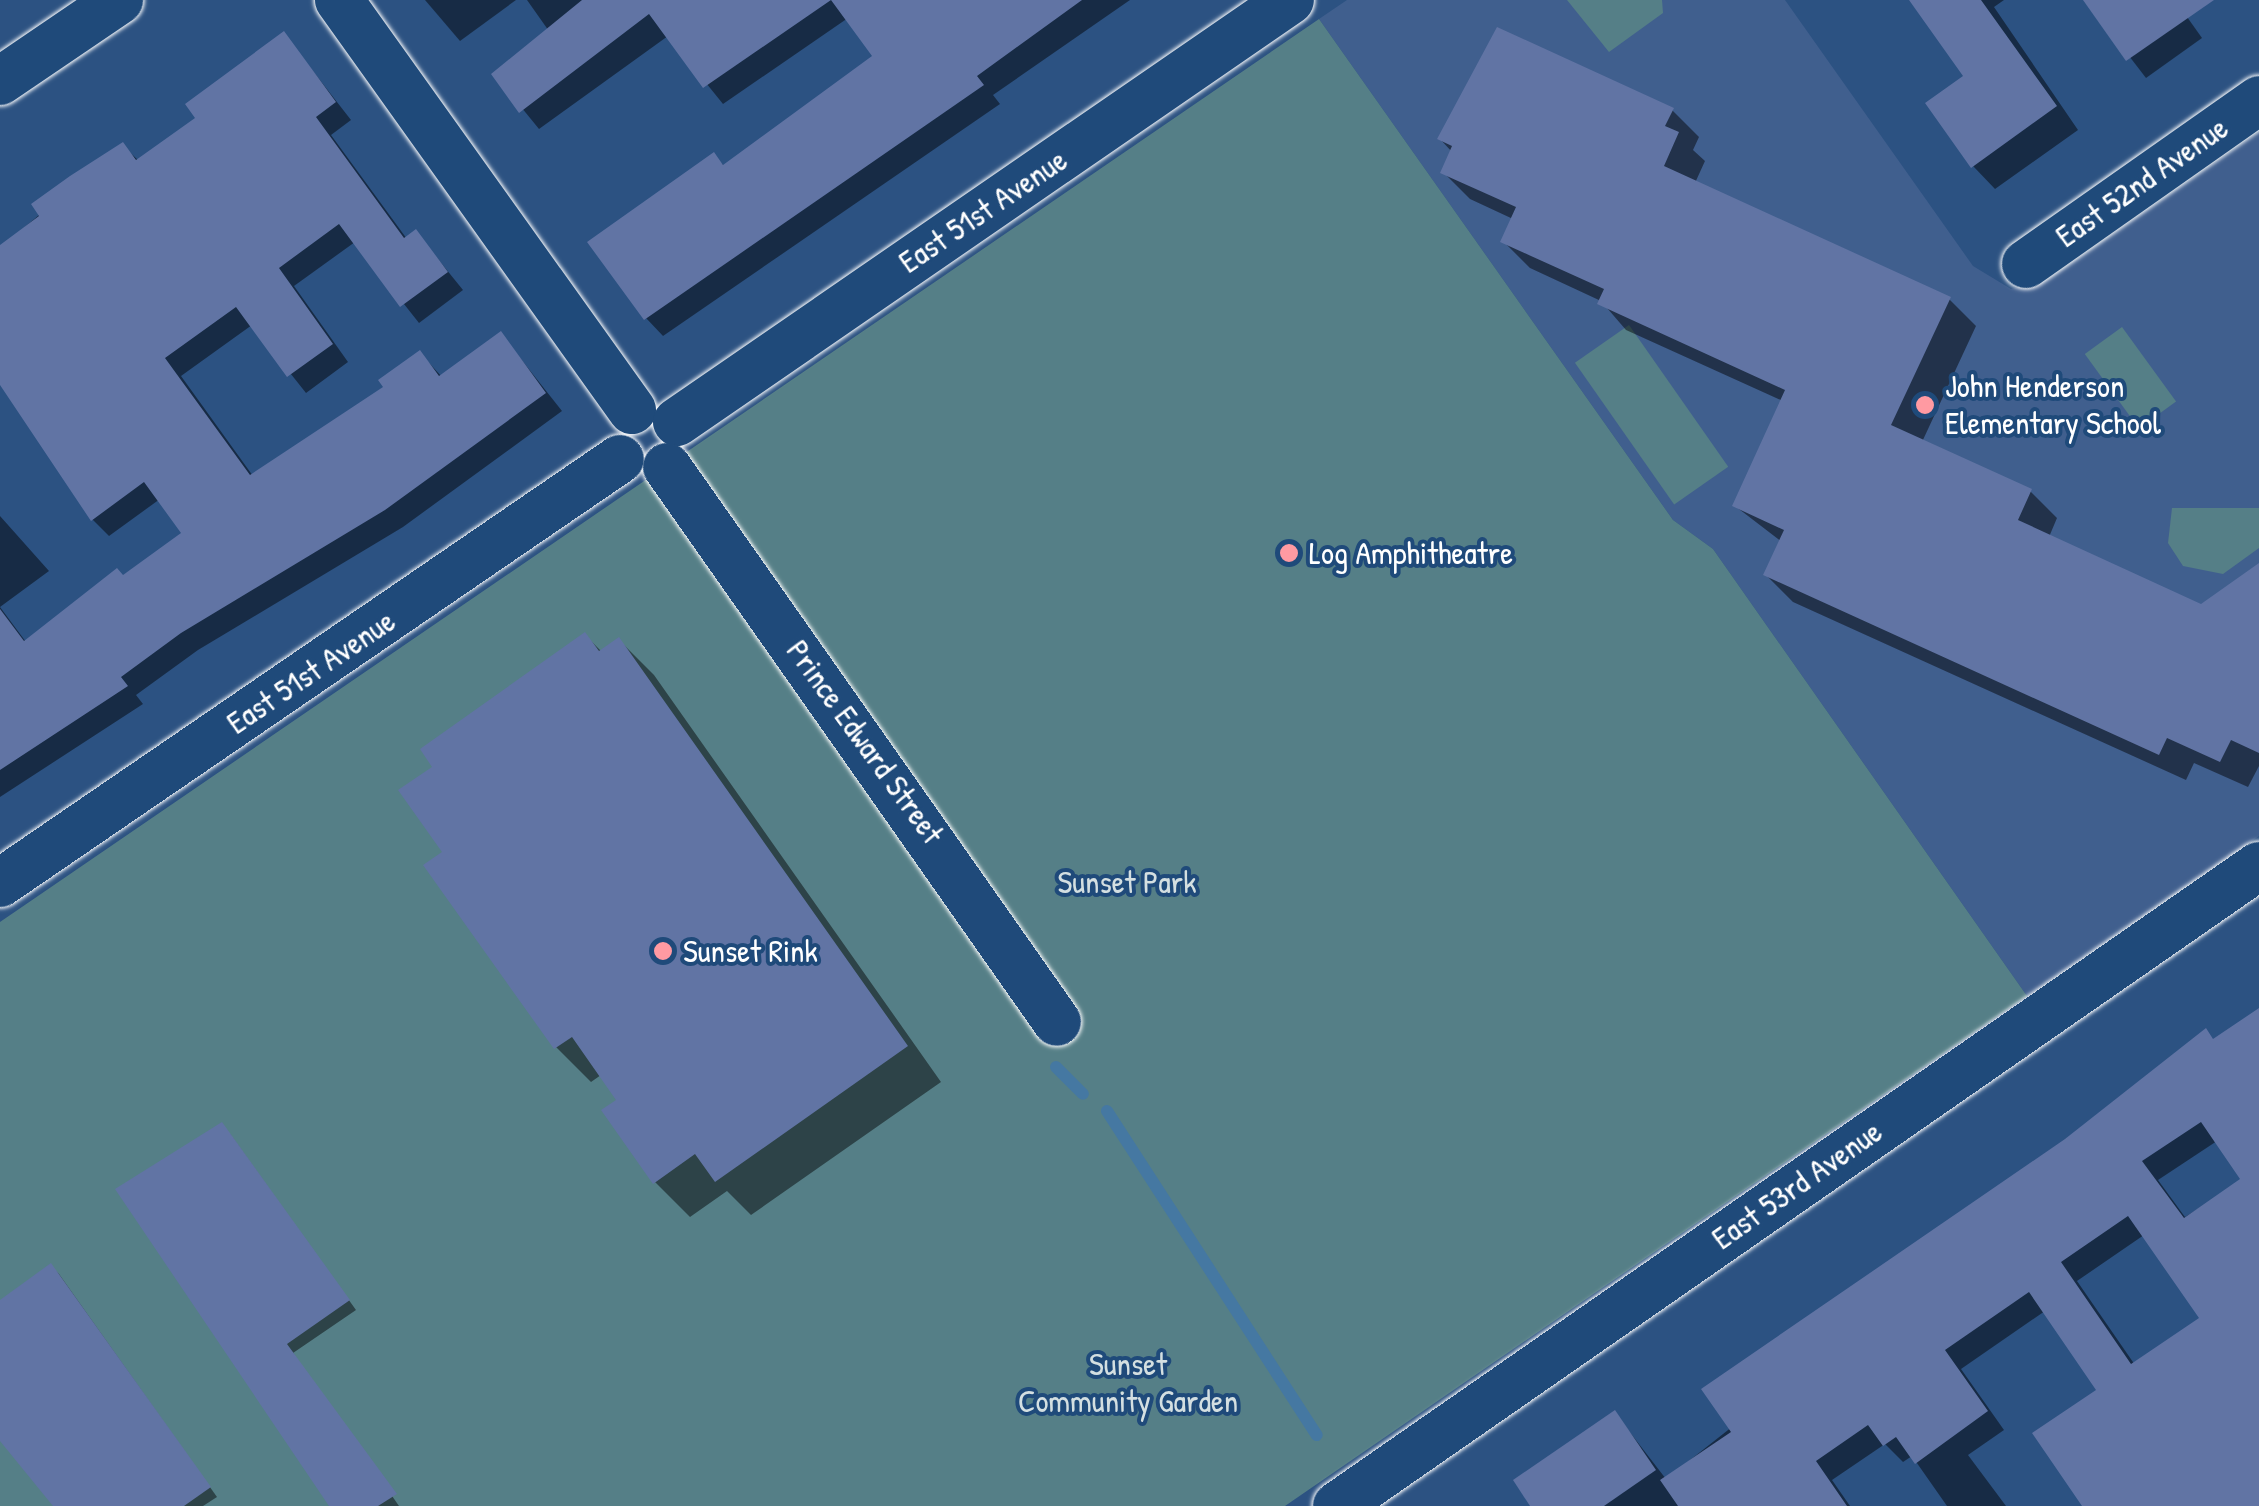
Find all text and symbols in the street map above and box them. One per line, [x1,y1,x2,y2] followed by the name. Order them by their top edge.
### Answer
[2049,109,2235,255] street label: East 52nd Avenue
[892,141,1074,281] street label: East 51st Avenue
[1945,368,2161,443] place label: John Henderson Elementary School
[1914,394,1936,416] marker: John Henderson Elementary School
[1309,534,1513,572] place label: Log Amphitheatre
[1278,542,1300,564] marker: Log Amphitheatre
[220,602,402,742] street label: East 51st Avenue
[778,633,952,851] street label: Prince Edward Street
[1058,863,1196,901] park label: Sunset Park
[683,932,818,970] place label: Sunset Rink
[652,940,674,962] marker: Sunset Rink
[1705,1112,1889,1258] street label: East 53rd Avenue
[1018,1346,1238,1421] park label: Sunset Community Garden

